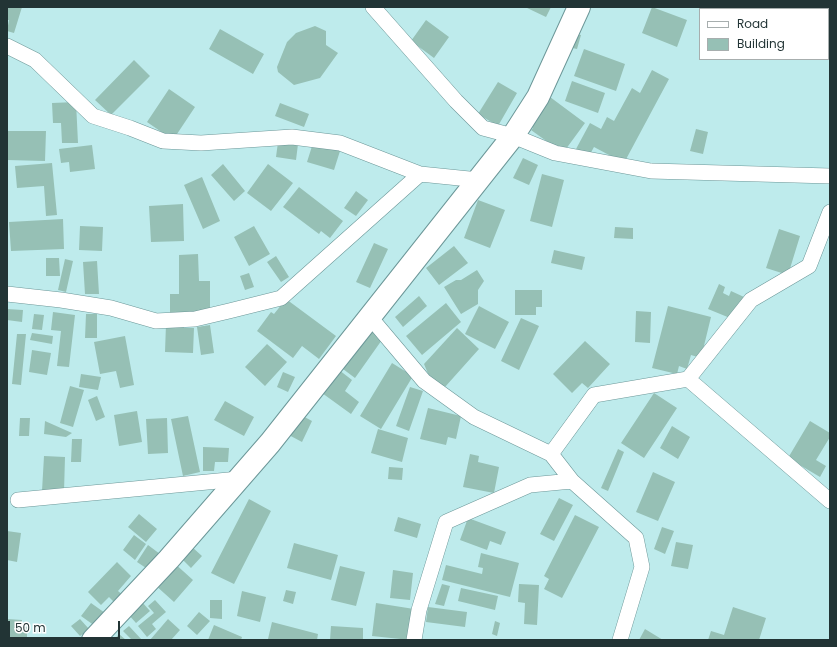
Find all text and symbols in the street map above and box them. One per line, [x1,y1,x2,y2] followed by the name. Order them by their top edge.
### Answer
[699,8,829,60] legend
[737,15,768,32] text: Road
[737,35,785,52] text: Building
[10,613,122,639] scale bar
[15,619,46,636] text: 50 m

